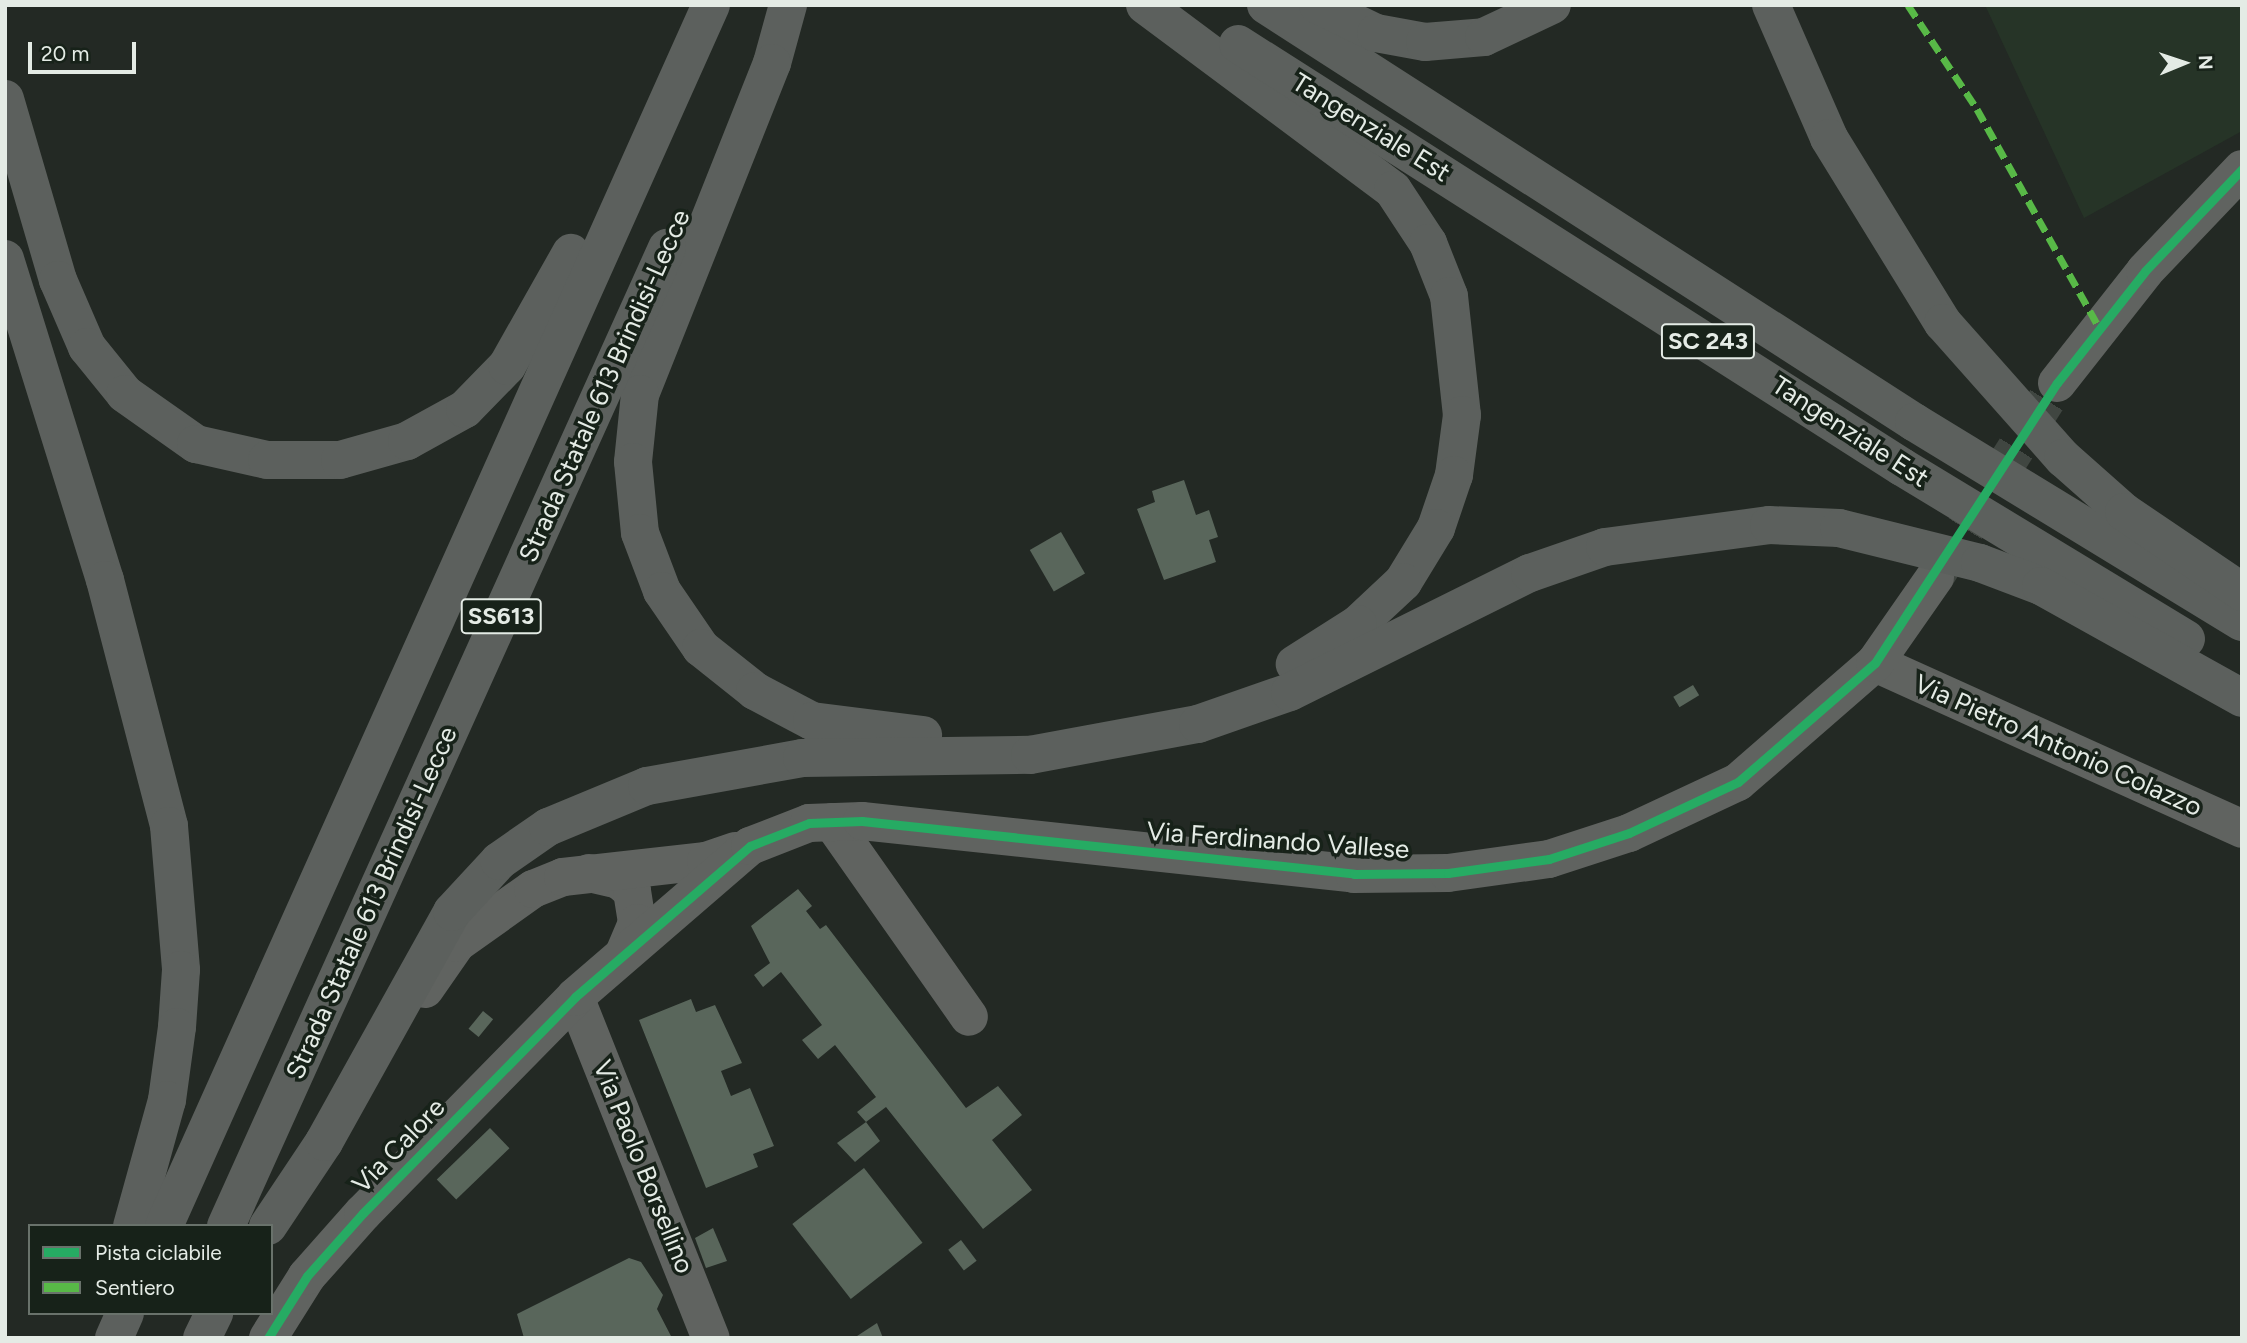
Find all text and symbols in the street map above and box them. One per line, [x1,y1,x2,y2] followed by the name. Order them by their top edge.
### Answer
[32,28,140,72] scale bar
[2149,28,2219,98] north arrow
[41,41,89,66] text: 20 m
[2194,55,2217,70] text: N
[1286,67,1456,189] street label: Tangenziale Est
[513,205,697,567] street label: Strada Statale 613 Brindisi-Lecce
[1661,320,1755,362] road number: SC 243
[1766,370,1934,494] street label: Tangenziale Est
[459,596,543,636] road number: SS613
[1909,668,2207,824] street label: Via Pietro Antonio Colazzo
[280,722,464,1084] street label: Strada Statale 613 Brindisi-Lecce
[1146,816,1410,866] street label: Via Ferdinando Vallese
[586,1056,700,1278] street label: Via Paolo Borsellino
[346,1092,452,1200] street label: Via Calore
[28,1224,273,1315] legend
[95,1240,222,1265] text: Pista ciclabile
[95,1275,175,1300] text: Sentiero

